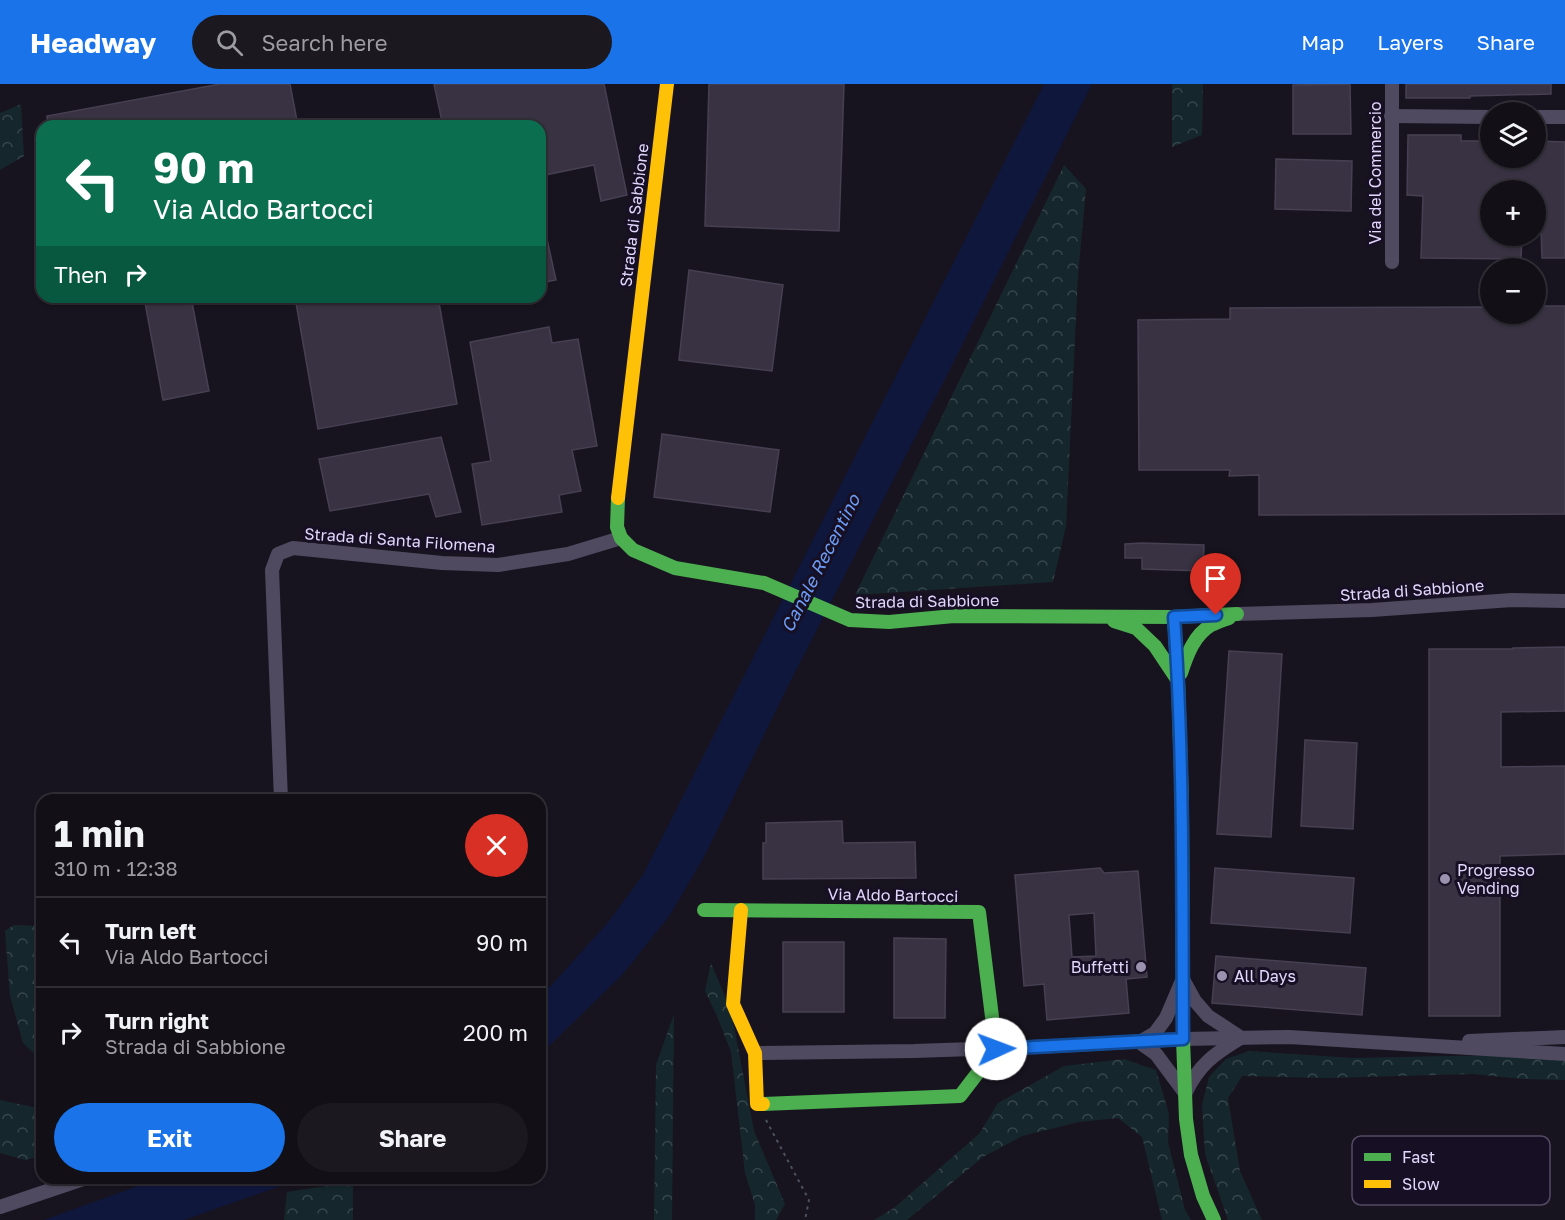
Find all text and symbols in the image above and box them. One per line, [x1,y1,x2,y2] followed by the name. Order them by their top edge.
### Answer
[192,15,612,69] search box
[30,26,156,59] text: Headway
[213,26,246,59] icon: search
[261,29,387,56] text: Search here
[1301,29,1344,55] text: Map
[1377,29,1444,55] text: Layers
[1477,29,1535,55] text: Share
[1365,101,1385,245] street label: Via del Commercio
[1480,102,1546,324] map controls
[1480,102,1546,168] button: layers
[153,142,254,192] text: 90 m
[615,142,653,288] street label: Strada di Sabbione
[54,144,132,222] icon: left
[1480,180,1546,246] button: +
[153,193,374,225] text: Via Aldo Bartocci
[119,258,152,291] icon: right
[1480,258,1546,324] button: −
[54,261,107,288] text: Then
[776,489,865,636] water label: Canale Recentino
[304,523,496,557] street label: Strada di Santa Filomena
[1190,553,1241,615] pin
[1199,562,1232,595] icon: arrive
[1339,575,1485,605] street label: Strada di Sabbione
[855,590,999,612] street label: Strada di Sabbione
[54,812,145,855] text: 1 min
[465,814,528,877] button: close
[54,856,178,880] text: 310 m · 12:38
[1457,860,1535,898] place label: Progresso Vending
[1438,872,1452,886] marker: Progresso Vending
[827,884,959,906] street label: Via Aldo Bartocci
[105,917,196,944] text: Turn left
[54,926,87,959] icon: left
[476,929,528,956] text: 90 m
[105,944,269,968] text: Via Aldo Bartocci
[1071,957,1129,977] place label: Buffetti
[1134,960,1148,974] marker: Buffetti
[1234,966,1296,986] place label: All Days
[1215,969,1229,983] marker: All Days
[105,1007,209,1034] text: Turn right
[54,1016,87,1049] icon: right
[964,1017,1028,1081] position arrow
[463,1019,528,1046] text: 200 m
[105,1034,286,1058] text: Strada di Sabbione
[54,1103,285,1172] button: Exit
[297,1103,528,1172] button: Share
[1352,1136,1550,1205] legend
[1402,1147,1435,1167] text: Fast
[1402,1174,1440,1194] text: Slow

